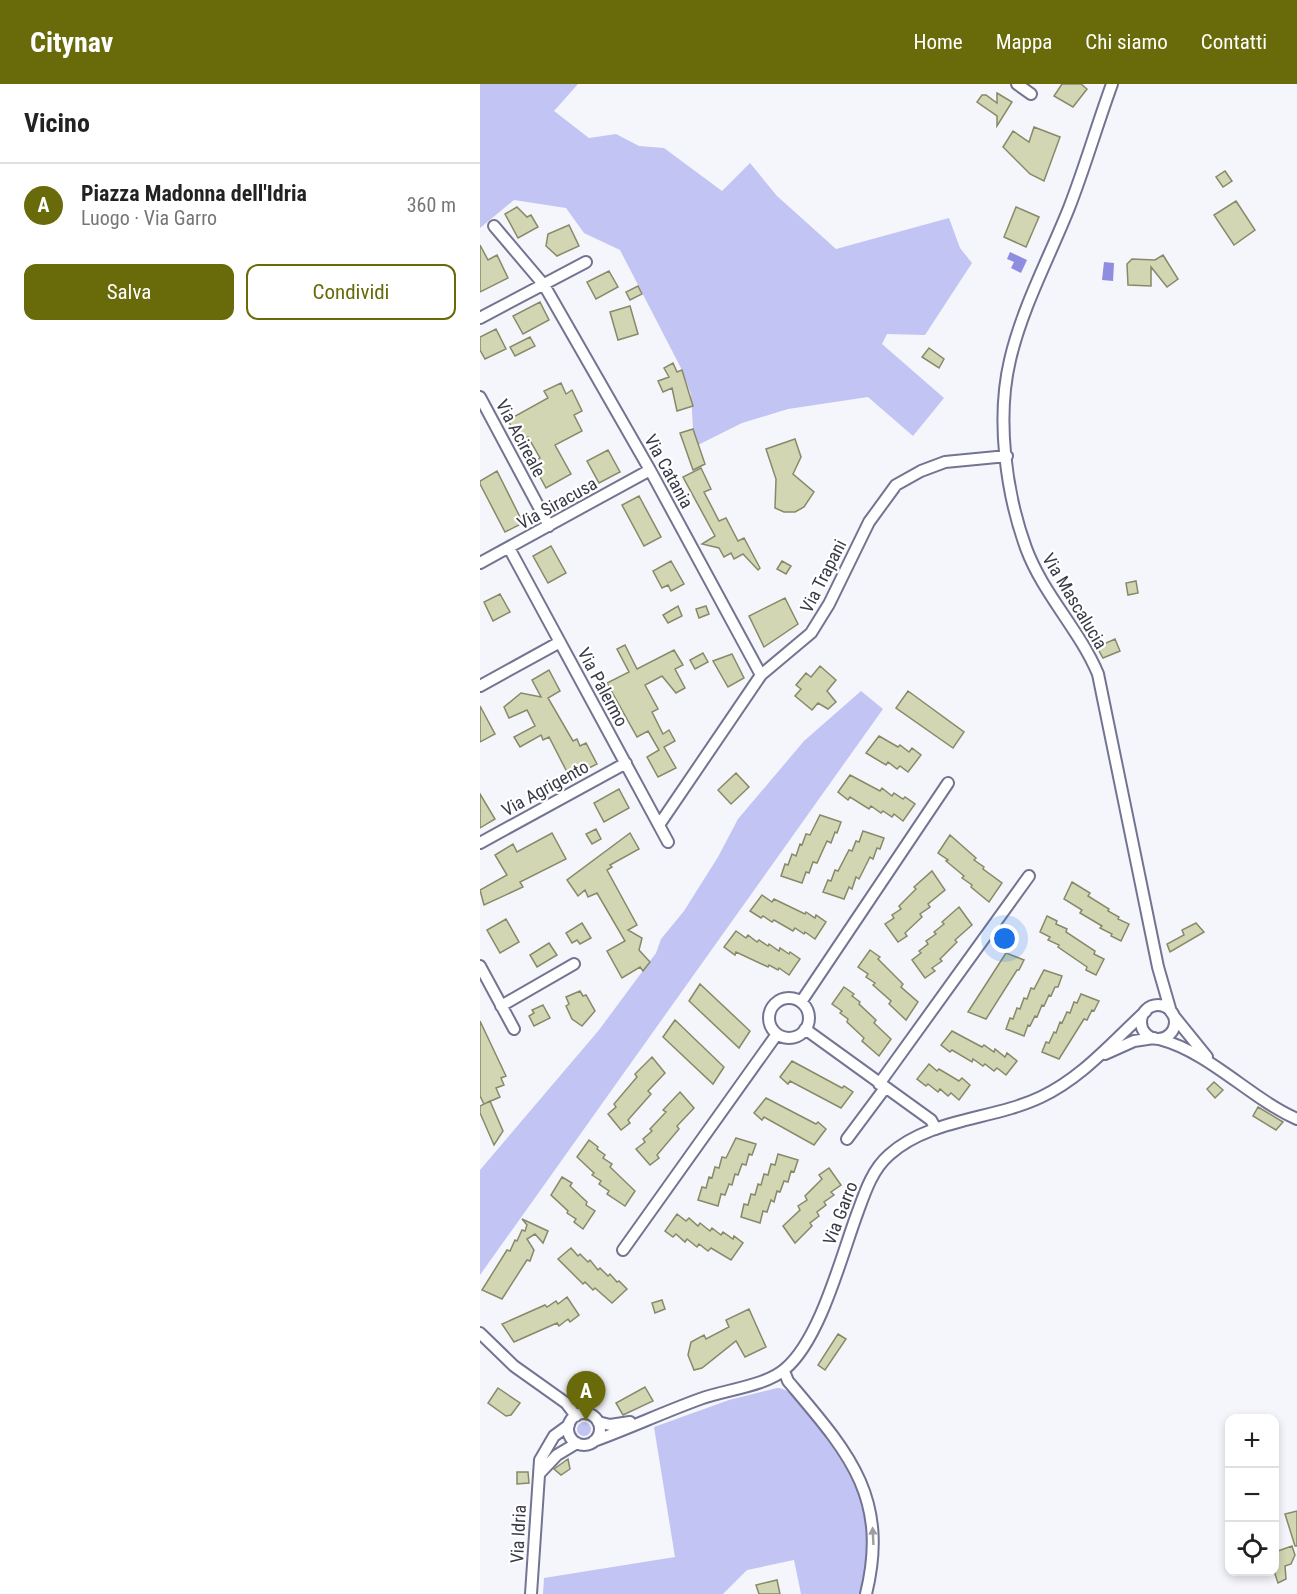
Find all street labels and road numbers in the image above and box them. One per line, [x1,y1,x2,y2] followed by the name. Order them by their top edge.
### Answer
[492,396,550,480] street label: Via Acireale
[640,430,698,512] street label: Via Catania
[513,472,601,534] street label: Via Siracusa
[796,536,850,616] street label: Via Trapani
[1038,549,1112,653] street label: Via Mascalucia
[574,644,632,730] street label: Via Palermo
[498,756,592,820] street label: Via Agrigento
[818,1178,862,1248] street label: Via Garro
[506,1504,530,1564] street label: Via Idria

